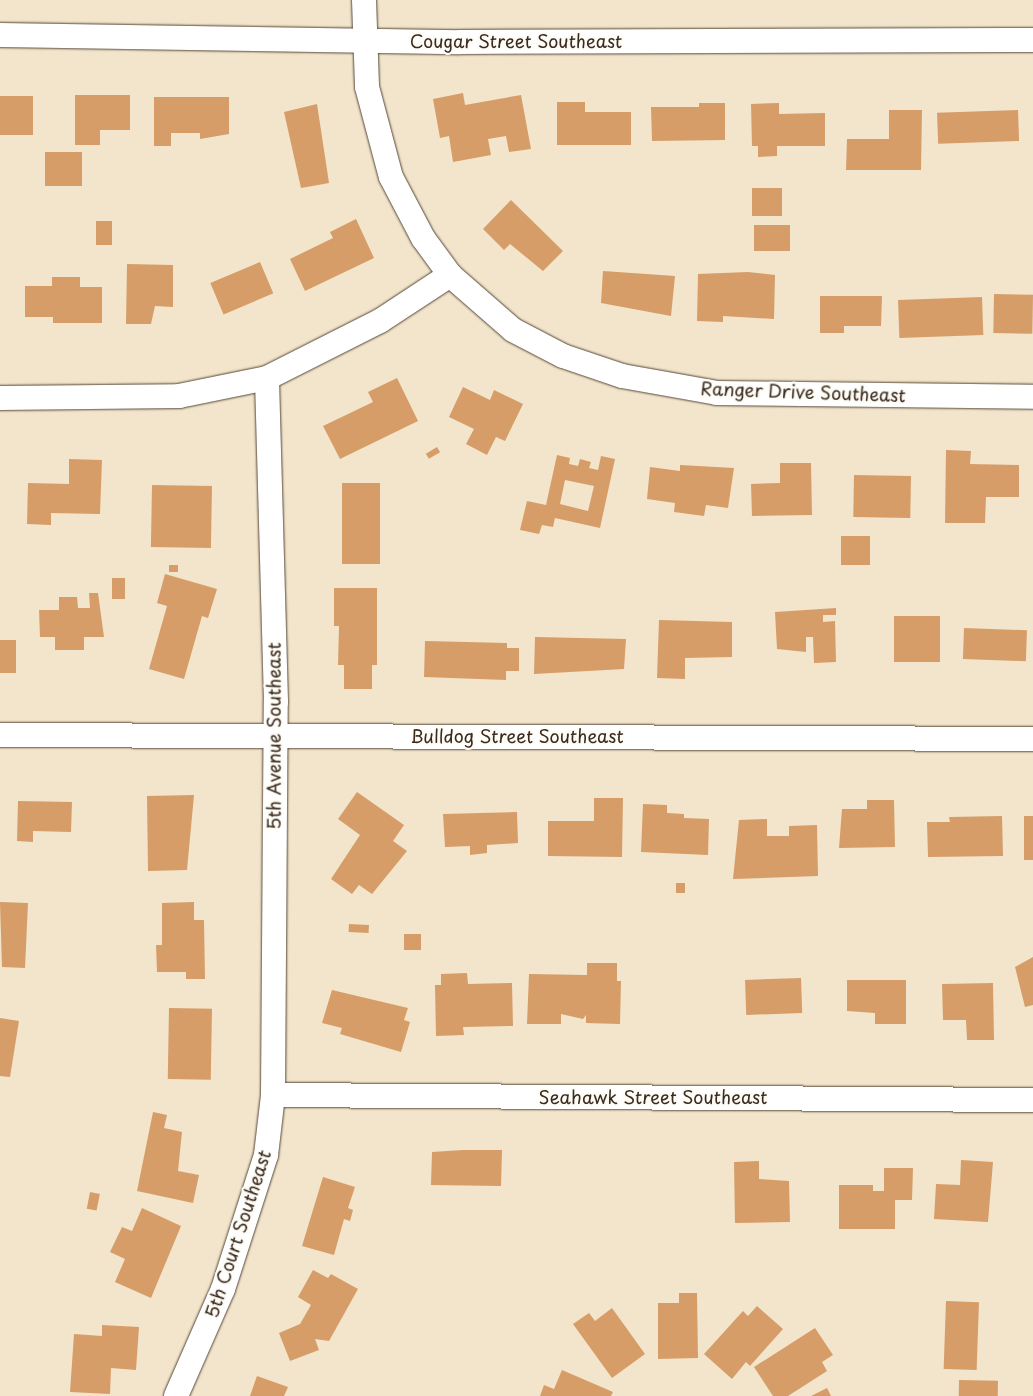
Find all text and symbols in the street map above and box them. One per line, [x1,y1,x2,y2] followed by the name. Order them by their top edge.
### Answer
[409,30,623,52] street label: Cougar Street Southeast
[700,378,906,406] street label: Ranger Drive Southeast
[263,642,285,830] street label: 5th Avenue Southeast
[410,725,624,747] street label: Bulldog Street Southeast
[538,1086,768,1108] street label: Seahawk Street Southeast
[201,1147,275,1321] street label: 5th Court Southeast

